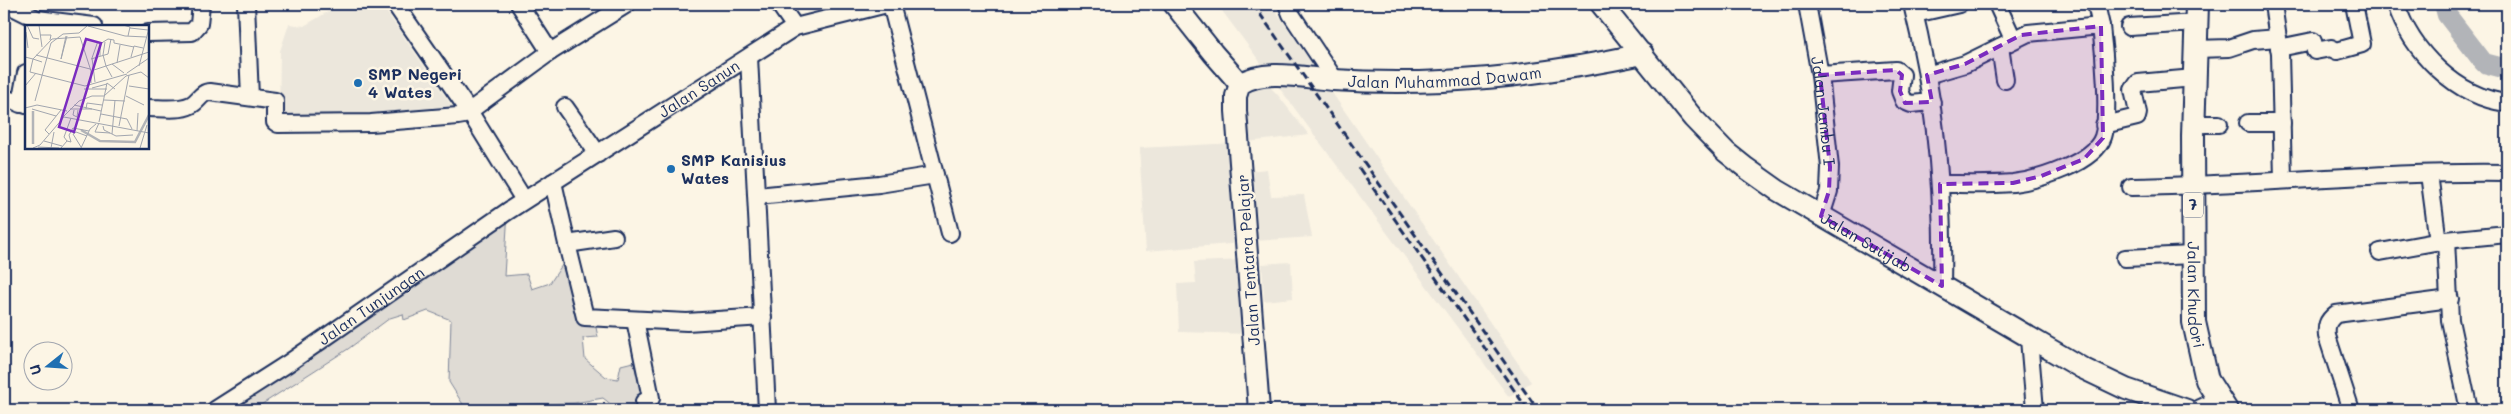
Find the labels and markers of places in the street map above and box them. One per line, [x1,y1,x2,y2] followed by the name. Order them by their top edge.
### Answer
[368,63,462,102] place label: SMP Negeri 4 Wates
[352,77,364,89] marker: SMP Negeri 4 Wates
[681,149,786,188] place label: SMP Kanisius Wates
[665,163,677,175] marker: SMP Kanisius Wates

